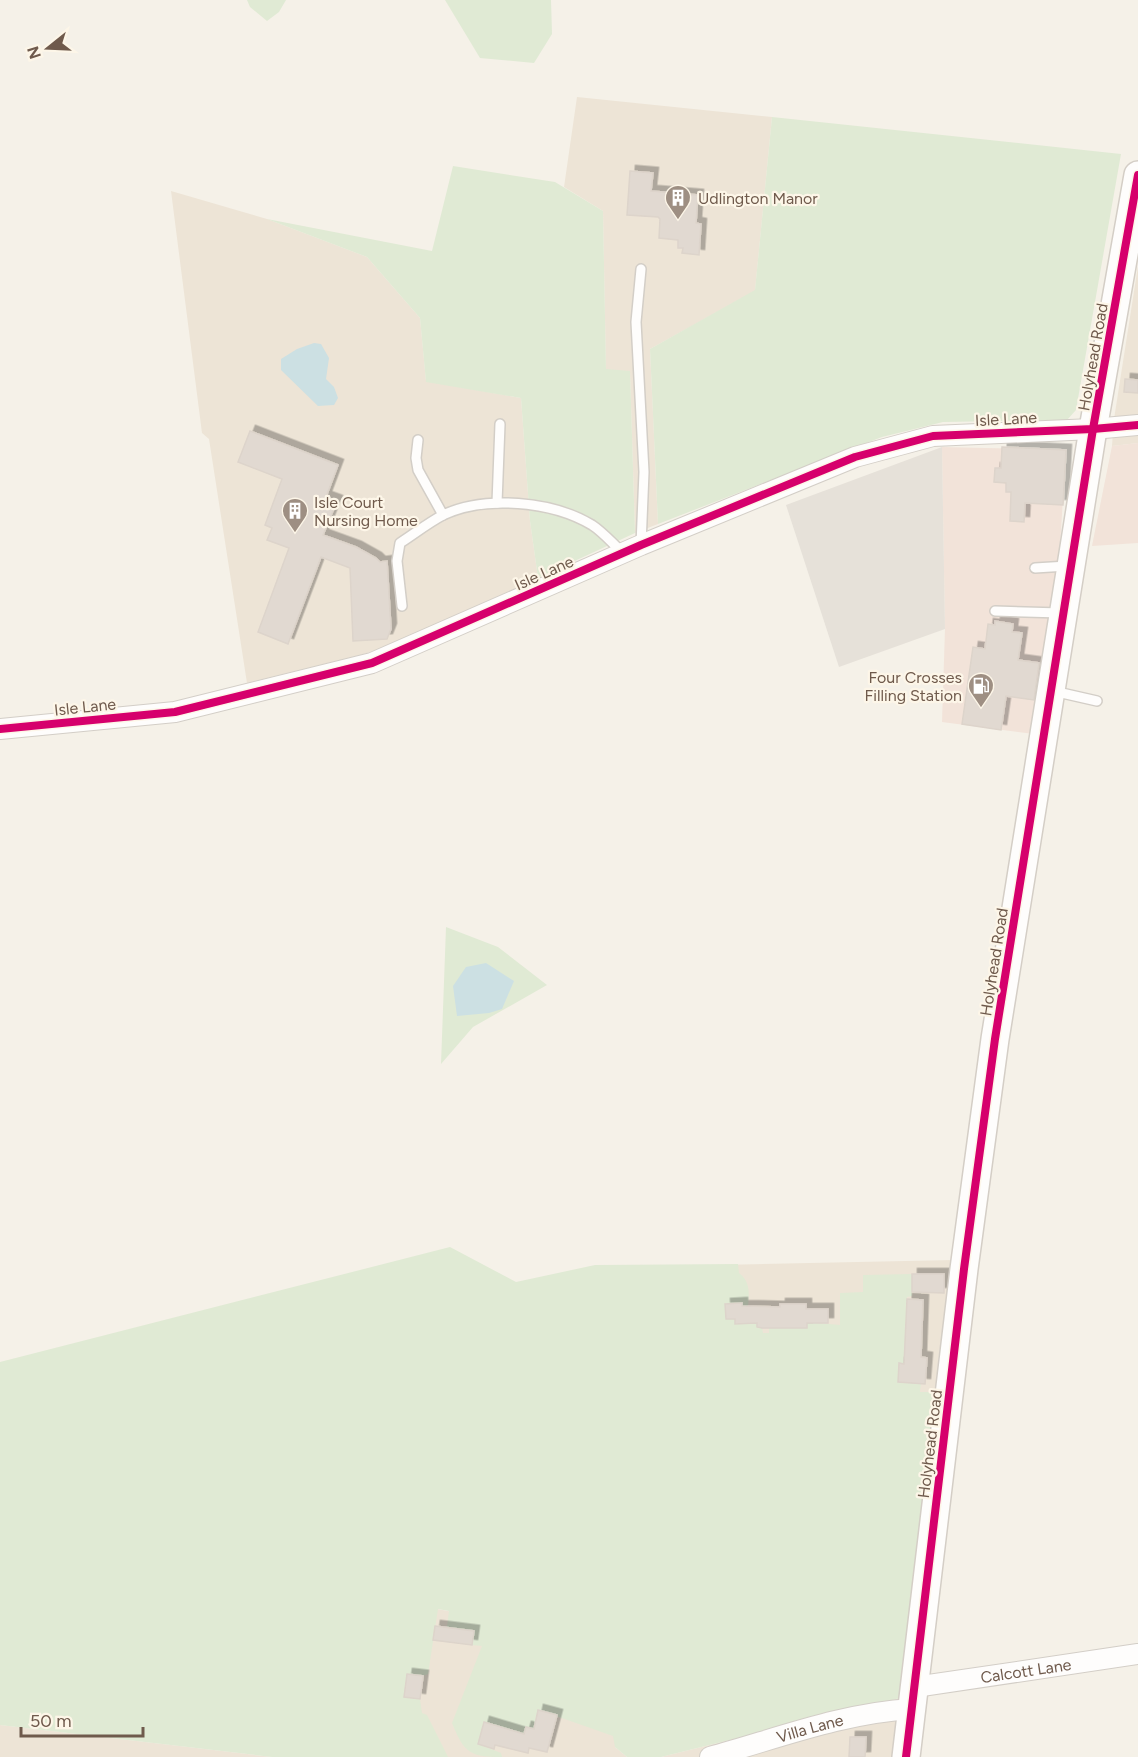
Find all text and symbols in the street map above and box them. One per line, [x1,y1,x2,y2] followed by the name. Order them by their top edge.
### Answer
[18,18,78,78] north arrow
[23,44,45,61] text: N
[663,183,693,221] building icon: Udlington Manor
[698,189,818,208] place label: Udlington Manor
[1074,302,1112,412] street label: Holyhead Road
[974,408,1038,430] street label: Isle Lane
[314,493,418,530] place label: Isle Court Nursing Home
[280,496,310,534] building icon: Isle Court Nursing Home
[512,552,576,594] street label: Isle Lane
[865,668,962,705] place label: Four Crosses Filling Station
[966,671,996,709] fuel station icon: Four Crosses Filling Station
[53,694,117,720] street label: Isle Lane
[976,907,1012,1017] street label: Holyhead Road
[914,1389,946,1499] street label: Holyhead Road
[979,1654,1073,1687] street label: Calcott Lane
[21,1700,142,1738] scale bar
[30,1710,72,1732] text: 50 m
[774,1710,845,1746] street label: Villa Lane

